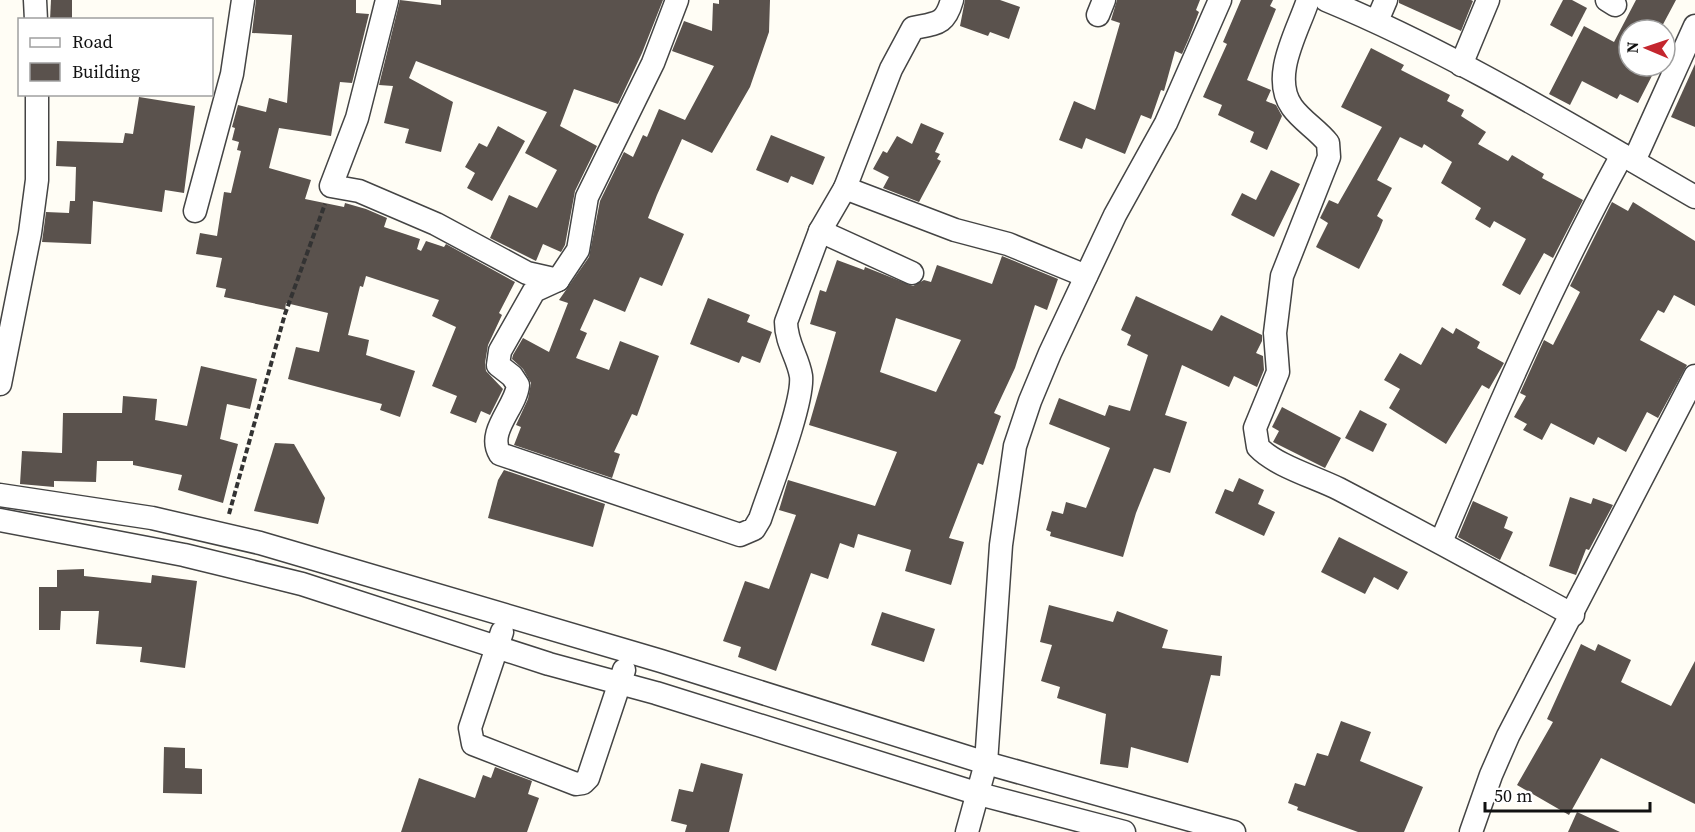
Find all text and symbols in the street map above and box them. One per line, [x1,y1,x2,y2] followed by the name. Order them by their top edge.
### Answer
[18,18,213,96] legend
[1617,18,1677,78] north arrow
[72,29,113,54] text: Road
[1621,41,1643,54] text: N
[72,59,140,84] text: Building
[1485,775,1650,813] scale bar
[1494,783,1532,808] text: 50 m

